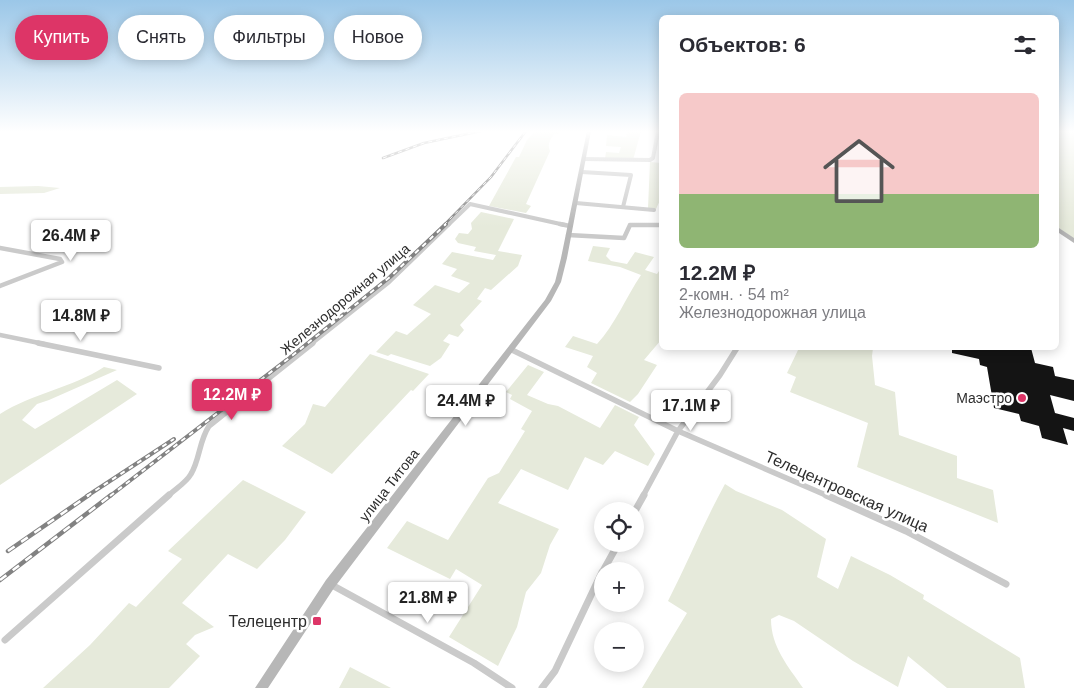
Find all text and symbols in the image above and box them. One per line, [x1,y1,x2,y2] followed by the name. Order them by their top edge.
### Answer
[15,15,108,60] chip: Купить
[118,15,204,60] chip: Снять
[214,15,324,60] chip: Фильтры
[334,15,422,60] chip: Новое
[1011,31,1039,59] icon: filters
[679,33,806,56] text: Объектов: 6
[814,126,904,216] icon: home
[25,220,117,262] pin: 26.4M ₽
[42,227,100,244] text: 26.4M ₽
[277,240,413,358] street label: Железнодорожная улица
[679,261,755,284] text: 12.2M ₽
[679,286,789,303] text: 2-комн. · 54 m²
[35,300,127,342] pin: 14.8M ₽
[679,304,866,321] text: Железнодорожная улица
[52,307,110,324] text: 14.8M ₽
[186,378,278,421] pin: 12.2M ₽
[420,384,512,427] pin: 24.4M ₽
[203,386,261,403] text: 12.2M ₽
[645,390,737,432] pin: 17.1M ₽
[956,390,1012,406] place label: Маэстро
[437,392,495,409] text: 24.4M ₽
[1016,392,1028,404] marker: Маэстро
[662,397,720,414] text: 17.1M ₽
[356,446,422,524] street label: улица Титова
[762,448,931,535] street label: Телецентровская улица
[594,502,644,672] map controls
[594,502,644,552] button: locate
[594,562,644,612] button: +
[382,582,474,624] pin: 21.8M ₽
[399,589,457,606] text: 21.8M ₽
[229,613,307,630] place label: Телецентр
[311,615,323,627] marker: Телецентр
[594,622,644,672] button: −

